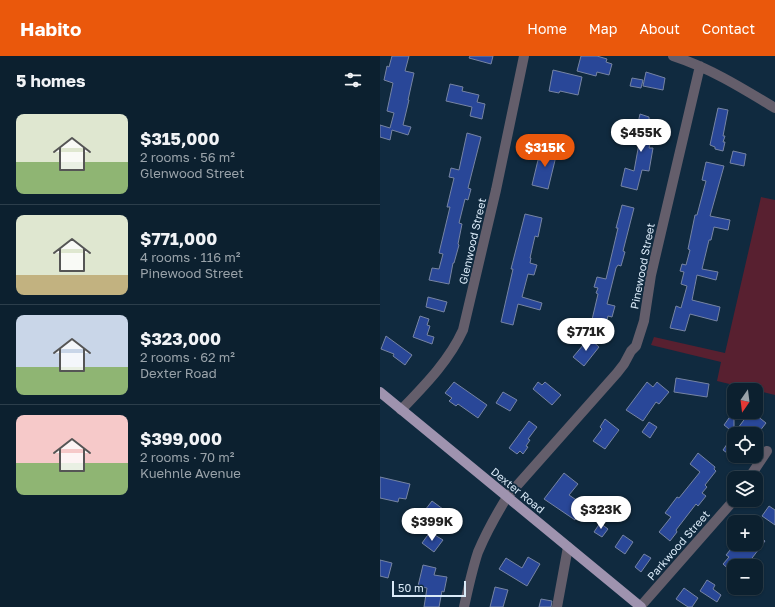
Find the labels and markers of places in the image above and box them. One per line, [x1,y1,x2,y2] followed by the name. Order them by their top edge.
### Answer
[613,119,669,153] pin: $455K
[517,134,573,168] pin: $315K
[558,318,614,352] pin: $771K
[573,496,629,530] pin: $323K
[404,508,460,542] pin: $399K

